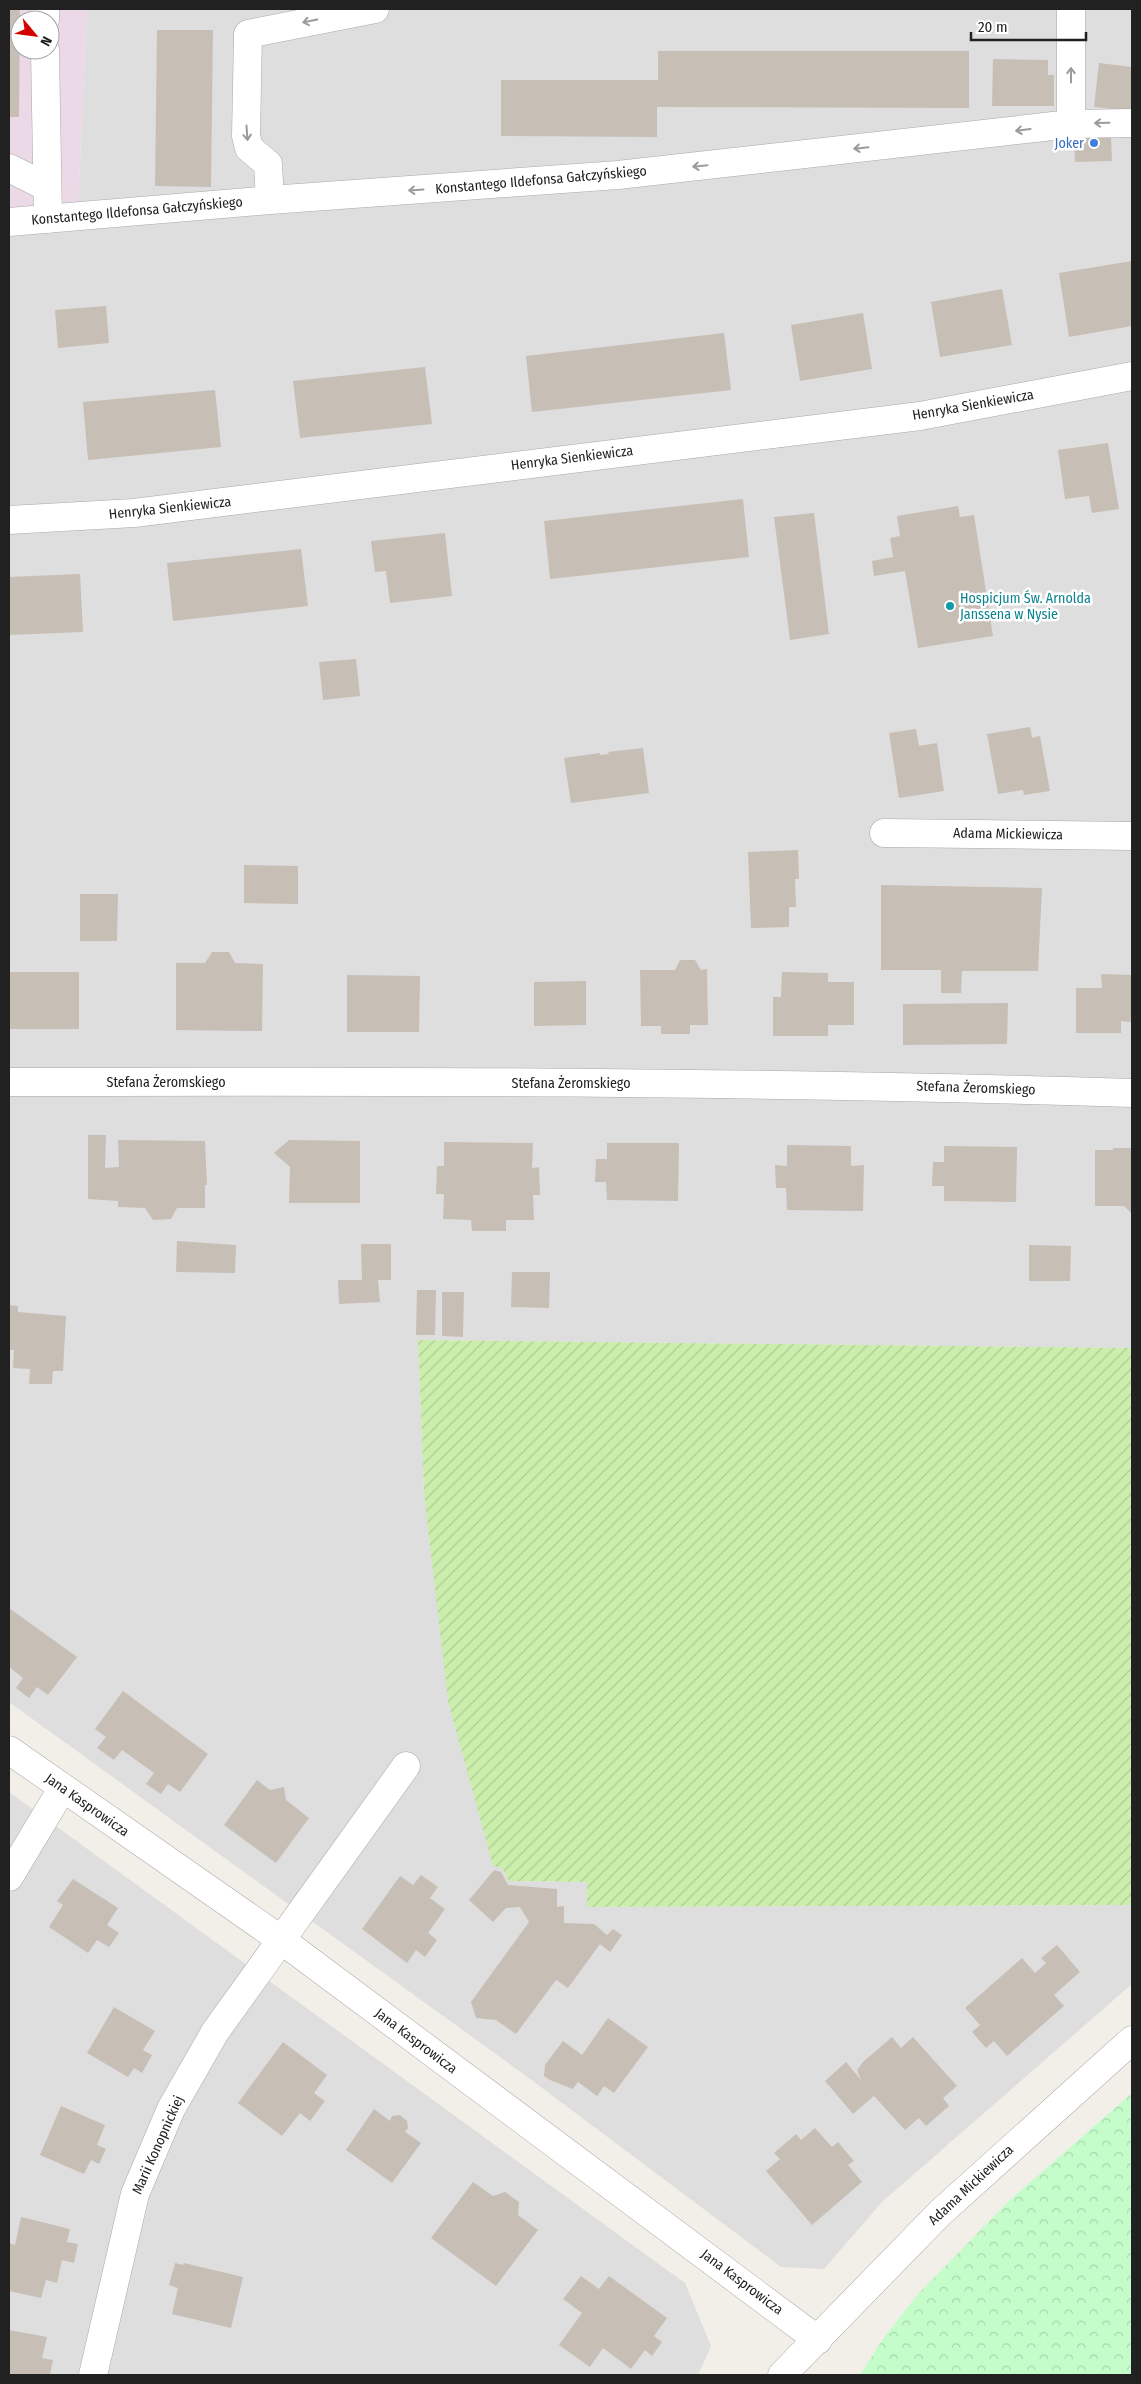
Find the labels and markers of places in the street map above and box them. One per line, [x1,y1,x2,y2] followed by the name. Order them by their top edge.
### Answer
[1055,135,1084,152] place label: Joker
[1088,137,1100,149] marker: Joker
[960,589,1091,623] place label: Hospicjum Św. Arnolda Janssena w Nysie
[944,600,956,612] marker: Hospicjum Św. Arnolda Janssena w Nysie

